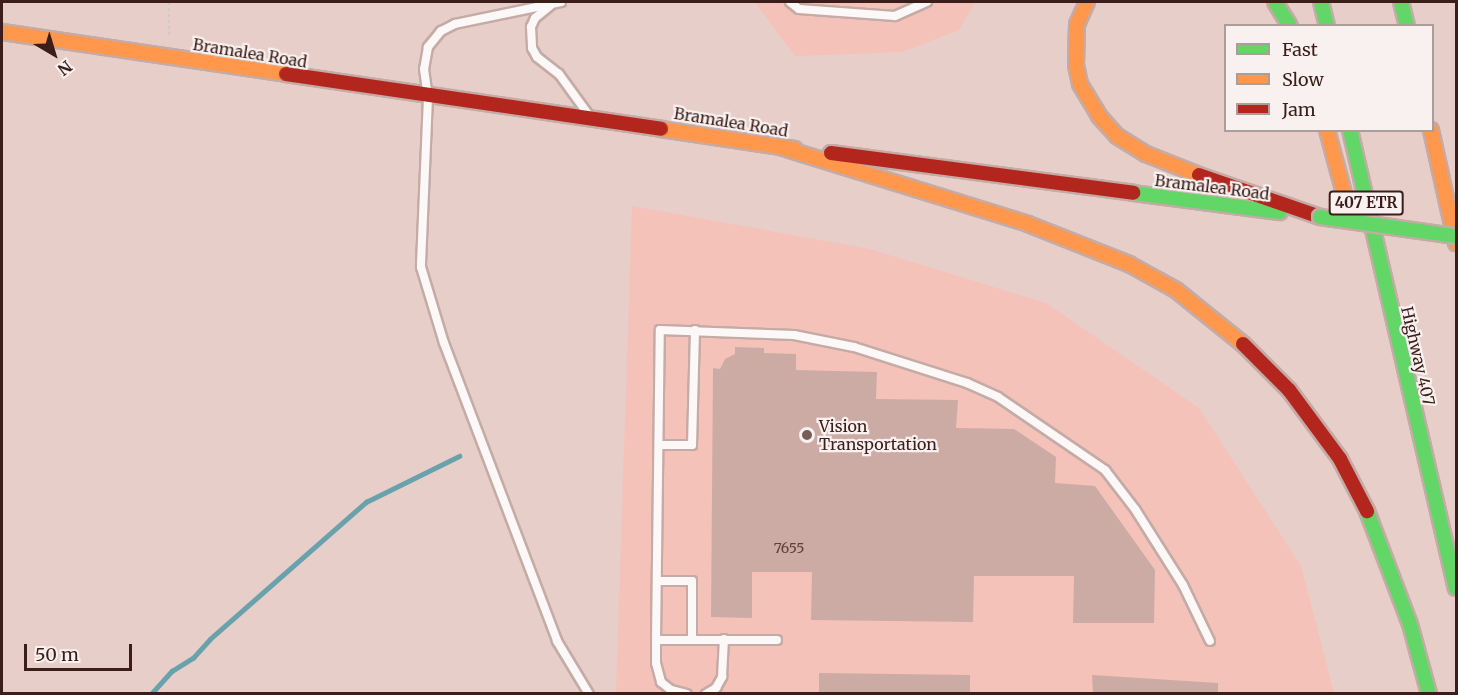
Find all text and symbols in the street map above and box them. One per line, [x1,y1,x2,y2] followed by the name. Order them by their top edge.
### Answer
[24,24,84,84] north arrow
[1224,24,1434,132] legend
[192,34,308,72] street label: Bramalea Road
[1282,38,1318,61] text: Fast
[54,56,76,80] text: N
[1282,68,1324,91] text: Slow
[1282,98,1316,121] text: Jam
[673,103,789,141] street label: Bramalea Road
[1154,170,1270,204] street label: Bramalea Road
[1328,191,1404,215] road number: 407 ETR
[1397,305,1439,407] street label: Highway 407
[819,416,937,454] place label: Vision Transportation
[800,428,814,442] marker: Vision Transportation
[774,540,804,556] house number: 7655
[27,632,135,670] scale bar
[35,643,79,666] text: 50 m

